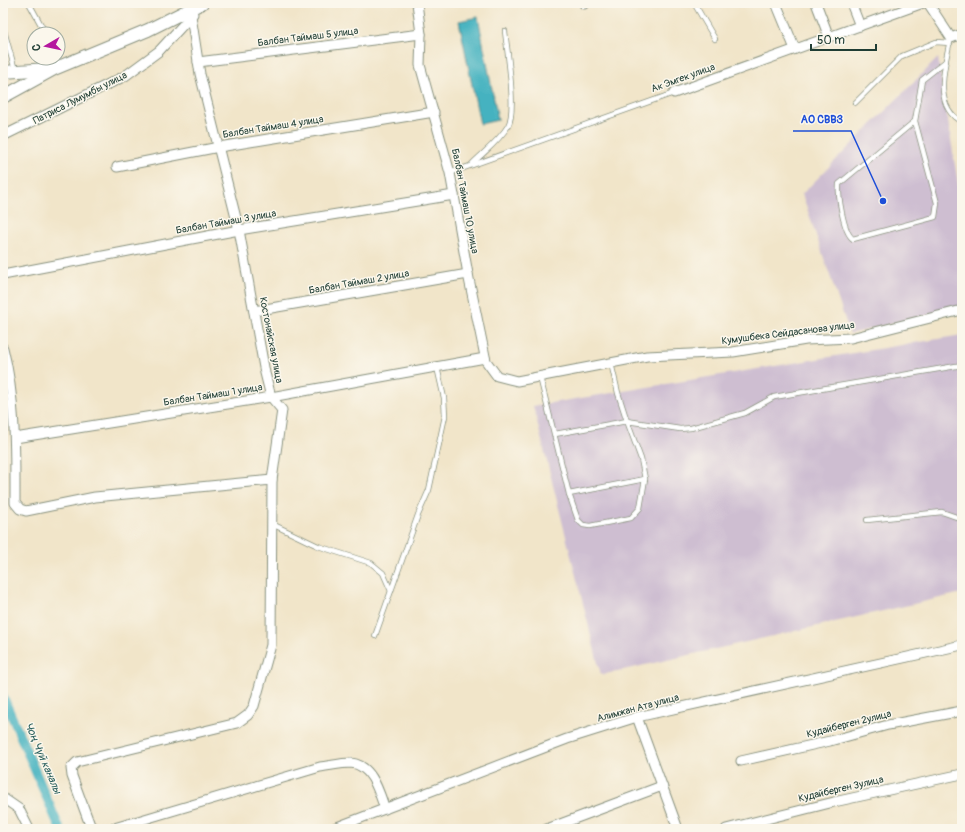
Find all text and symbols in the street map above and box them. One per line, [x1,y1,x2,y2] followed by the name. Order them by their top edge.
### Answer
[257,25,359,49] street label: Балбан Таймаш 5 улица
[26,26,66,66] north arrow
[811,26,876,52] scale bar
[817,33,845,48] text: 50 m
[30,43,44,52] text: С
[649,61,717,95] street label: Ак Эмгек улица
[31,69,129,127] street label: Патриса Лумумбы улица
[793,108,851,131] callout: АО СВВЗ
[222,113,325,141] street label: Балбан Таймаш 4 улица
[801,113,844,126] text: АО СВВЗ
[449,147,481,255] street label: Балбан Таймаш 10 улица
[175,207,277,237] street label: Балбан Таймаш 3 улица
[308,267,410,297] street label: Балбан Таймаш 2 улица
[257,296,285,384] street label: Костонайская улица
[721,319,856,347] street label: Кумушбека Сейдасанова улица
[163,381,264,409] street label: Балбан Таймаш 1 улица
[596,691,681,725] street label: Алимжан Ата улица
[805,708,893,740] street label: Кудайберген 2улица
[22,720,64,797] water label: Чоң Чүй каналы
[797,773,885,805] street label: Кудайберген 3улица

